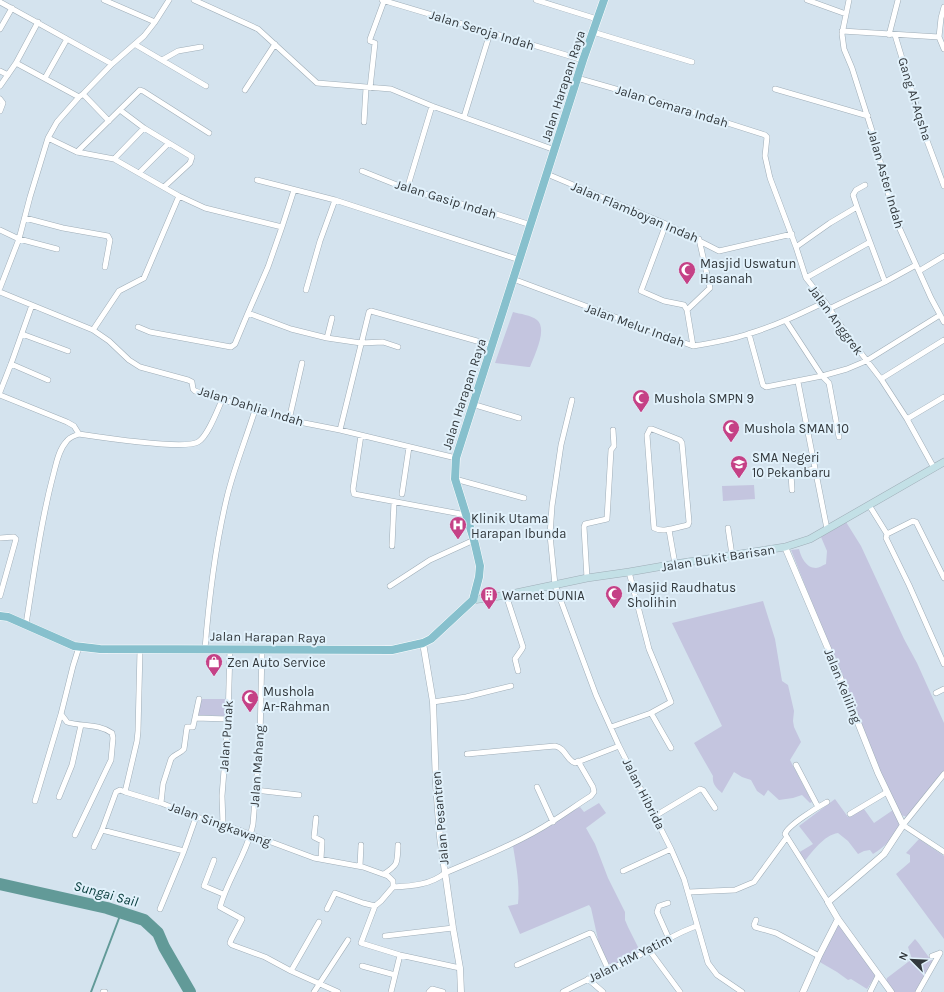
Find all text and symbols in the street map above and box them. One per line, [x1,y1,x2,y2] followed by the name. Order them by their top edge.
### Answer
[428,7,536,53] street label: Jalan Seroja Indah
[538,29,588,143] street label: Jalan Harapan Raya
[894,56,935,143] street label: Gang Al-Aqsha
[614,82,730,130] street label: Jalan Cemara Indah
[865,128,907,230] street label: Jalan Aster Indah
[393,176,499,222] street label: Jalan Gasip Indah
[569,178,701,246] street label: Jalan Flamboyan Indah
[700,256,796,286] place label: Masjid Uswatun Hasanah
[677,260,697,285] mosque icon: Masjid Uswatun Hasanah
[806,282,866,358] street label: Jalan Anggrek
[583,300,687,350] street label: Jalan Melur Indah
[439,337,489,451] street label: Jalan Harapan Raya
[196,383,306,429] street label: Jalan Dahlia Indah
[631,388,651,413] mosque icon: Mushola SMPN 9
[654,391,754,406] place label: Mushola SMPN 9
[721,418,741,443] mosque icon: Mushola SMAN 10
[744,421,849,436] place label: Mushola SMAN 10
[752,450,831,480] place label: SMA Negeri 10 Pekanbaru
[729,454,749,479] school or university icon: SMA Negeri 10 Pekanbaru
[471,511,566,541] place label: Klinik Utama Harapan Ibunda
[448,515,468,540] hospital icon: Klinik Utama Harapan Ibunda
[660,542,776,574] street label: Jalan Bukit Barisan
[627,580,736,610] place label: Masjid Raudhatus Sholihin
[604,584,624,609] mosque icon: Masjid Raudhatus Sholihin
[479,585,499,610] building icon: Warnet DUNIA
[502,588,585,603] place label: Warnet DUNIA
[210,628,326,646] street label: Jalan Harapan Raya
[821,647,865,726] street label: Jalan Keliling
[204,652,224,677] shop icon: Zen Auto Service
[227,655,326,670] place label: Zen Auto Service
[263,684,330,714] place label: Mushola Ar-Rahman
[240,688,260,713] mosque icon: Mushola Ar-Rahman
[216,700,236,772] street label: Jalan Punak
[247,724,267,808] street label: Jalan Mahang
[620,756,668,832] street label: Jalan Hibrida
[428,771,452,865] street label: Jalan Pesantren
[167,799,274,850] street label: Jalan Singkawang
[72,877,140,911] water label: Sungai Sail
[586,931,674,985] street label: Jalan HM Yatim
[892,940,932,980] north arrow
[896,950,911,962] text: N

